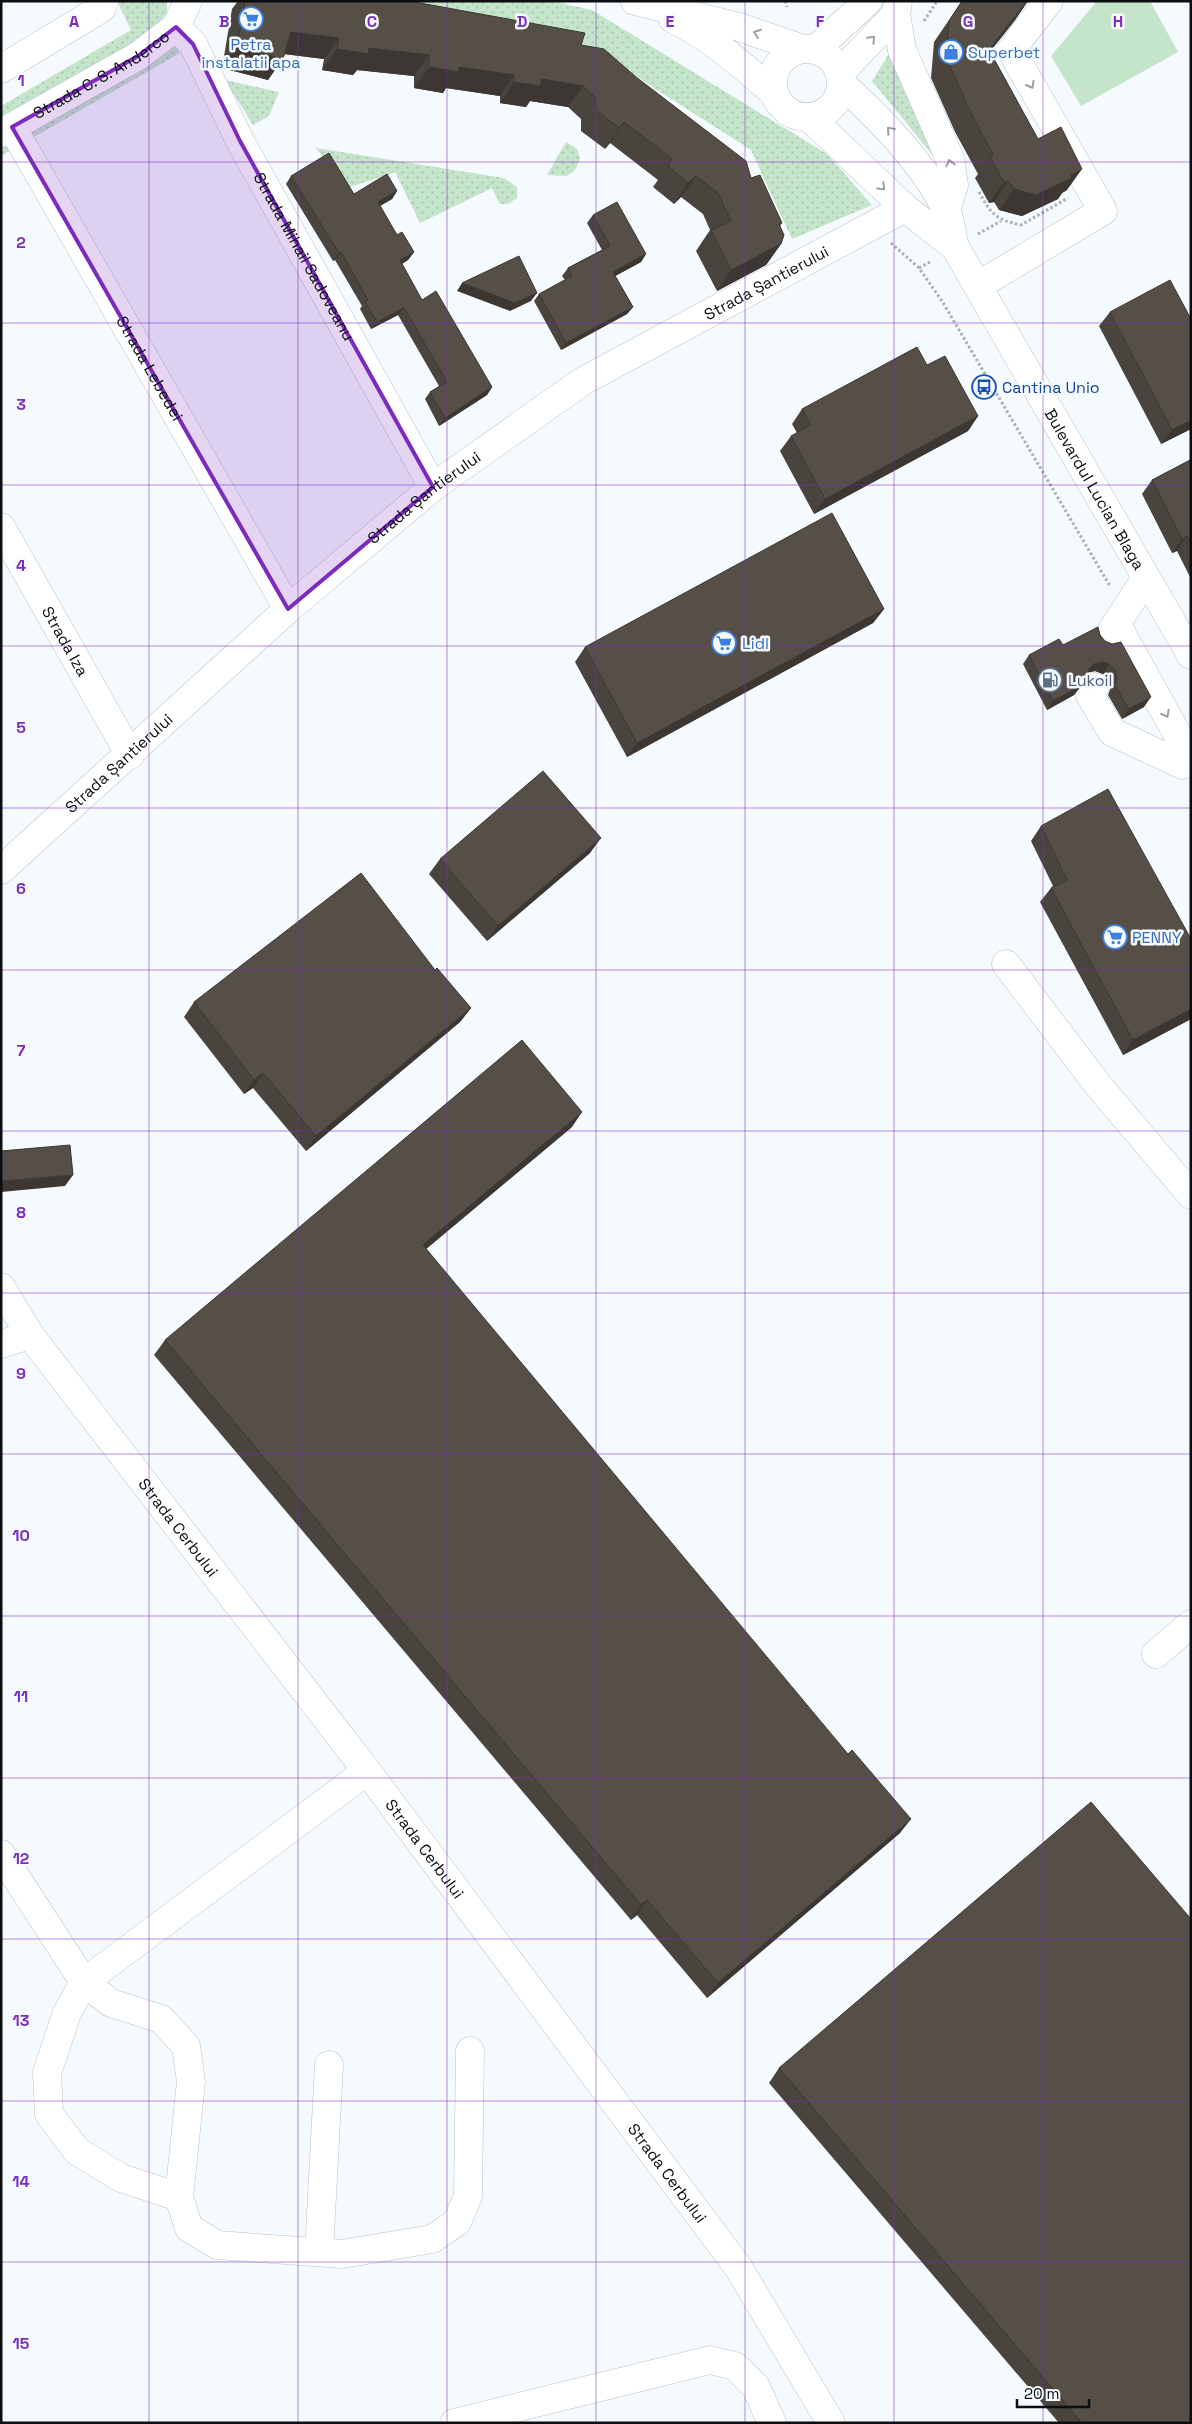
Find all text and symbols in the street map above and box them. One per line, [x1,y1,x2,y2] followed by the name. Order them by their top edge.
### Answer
[238,6,264,32] supermarket icon: Petra instalatii apa
[219,11,229,32] text: B
[367,11,377,32] text: C
[517,11,527,32] text: D
[666,11,675,32] text: E
[816,11,825,32] text: F
[963,11,973,32] text: G
[1113,11,1123,32] text: H
[29,23,173,123] street label: Strada C. S. Anderco
[753,29,762,39] one-way arrow
[201,34,301,73] place label: Petra instalatii apa
[866,35,875,44] one-way arrow
[938,39,964,65] shop icon: Superbet
[968,42,1040,63] place label: Superbet
[17,70,25,91] text: 1
[1025,79,1035,88] one-way arrow
[886,127,895,136] one-way arrow
[945,159,956,167] one-way arrow
[249,169,360,344] street label: Strada Mihail Sadoveanu
[877,181,886,190] one-way arrow
[16,232,26,253] text: 2
[700,241,832,325] street label: Strada Șantierului
[112,312,188,424] street label: Strada Lebedei
[971,374,997,400] bus stop icon: Cantina Unio
[1002,377,1100,398] place label: Cantina Unio
[16,394,26,415] text: 3
[1040,404,1150,573] street label: Bulevardul Lucian Blaga
[363,446,485,548] street label: Strada Șantierului
[16,555,26,576] text: 4
[37,602,94,680] street label: Strada Iza
[711,630,737,656] supermarket icon: Lidl
[742,633,769,654] place label: Lidl
[1037,667,1063,693] fuel station icon: Lukoil
[1068,670,1112,691] place label: Lukoil
[60,709,177,817] street label: Strada Șantierului
[1160,709,1170,718] one-way arrow
[16,717,26,738] text: 5
[16,878,26,899] text: 6
[1102,924,1128,950] supermarket icon: PENNY
[1132,927,1182,948] place label: PENNY
[17,1040,26,1061] text: 7
[16,1202,26,1223] text: 8
[16,1363,26,1384] text: 9
[134,1474,223,1581] street label: Strada Cerbului
[12,1525,30,1546] text: 10
[14,1686,28,1707] text: 11
[381,1795,469,1903] street label: Strada Cerbului
[13,1848,29,1869] text: 12
[13,2010,30,2031] text: 13
[624,2119,712,2227] street label: Strada Cerbului
[12,2171,30,2192] text: 14
[13,2333,30,2354] text: 15
[1017,2376,1090,2408] scale bar
[1024,2384,1059,2403] text: 20 m

